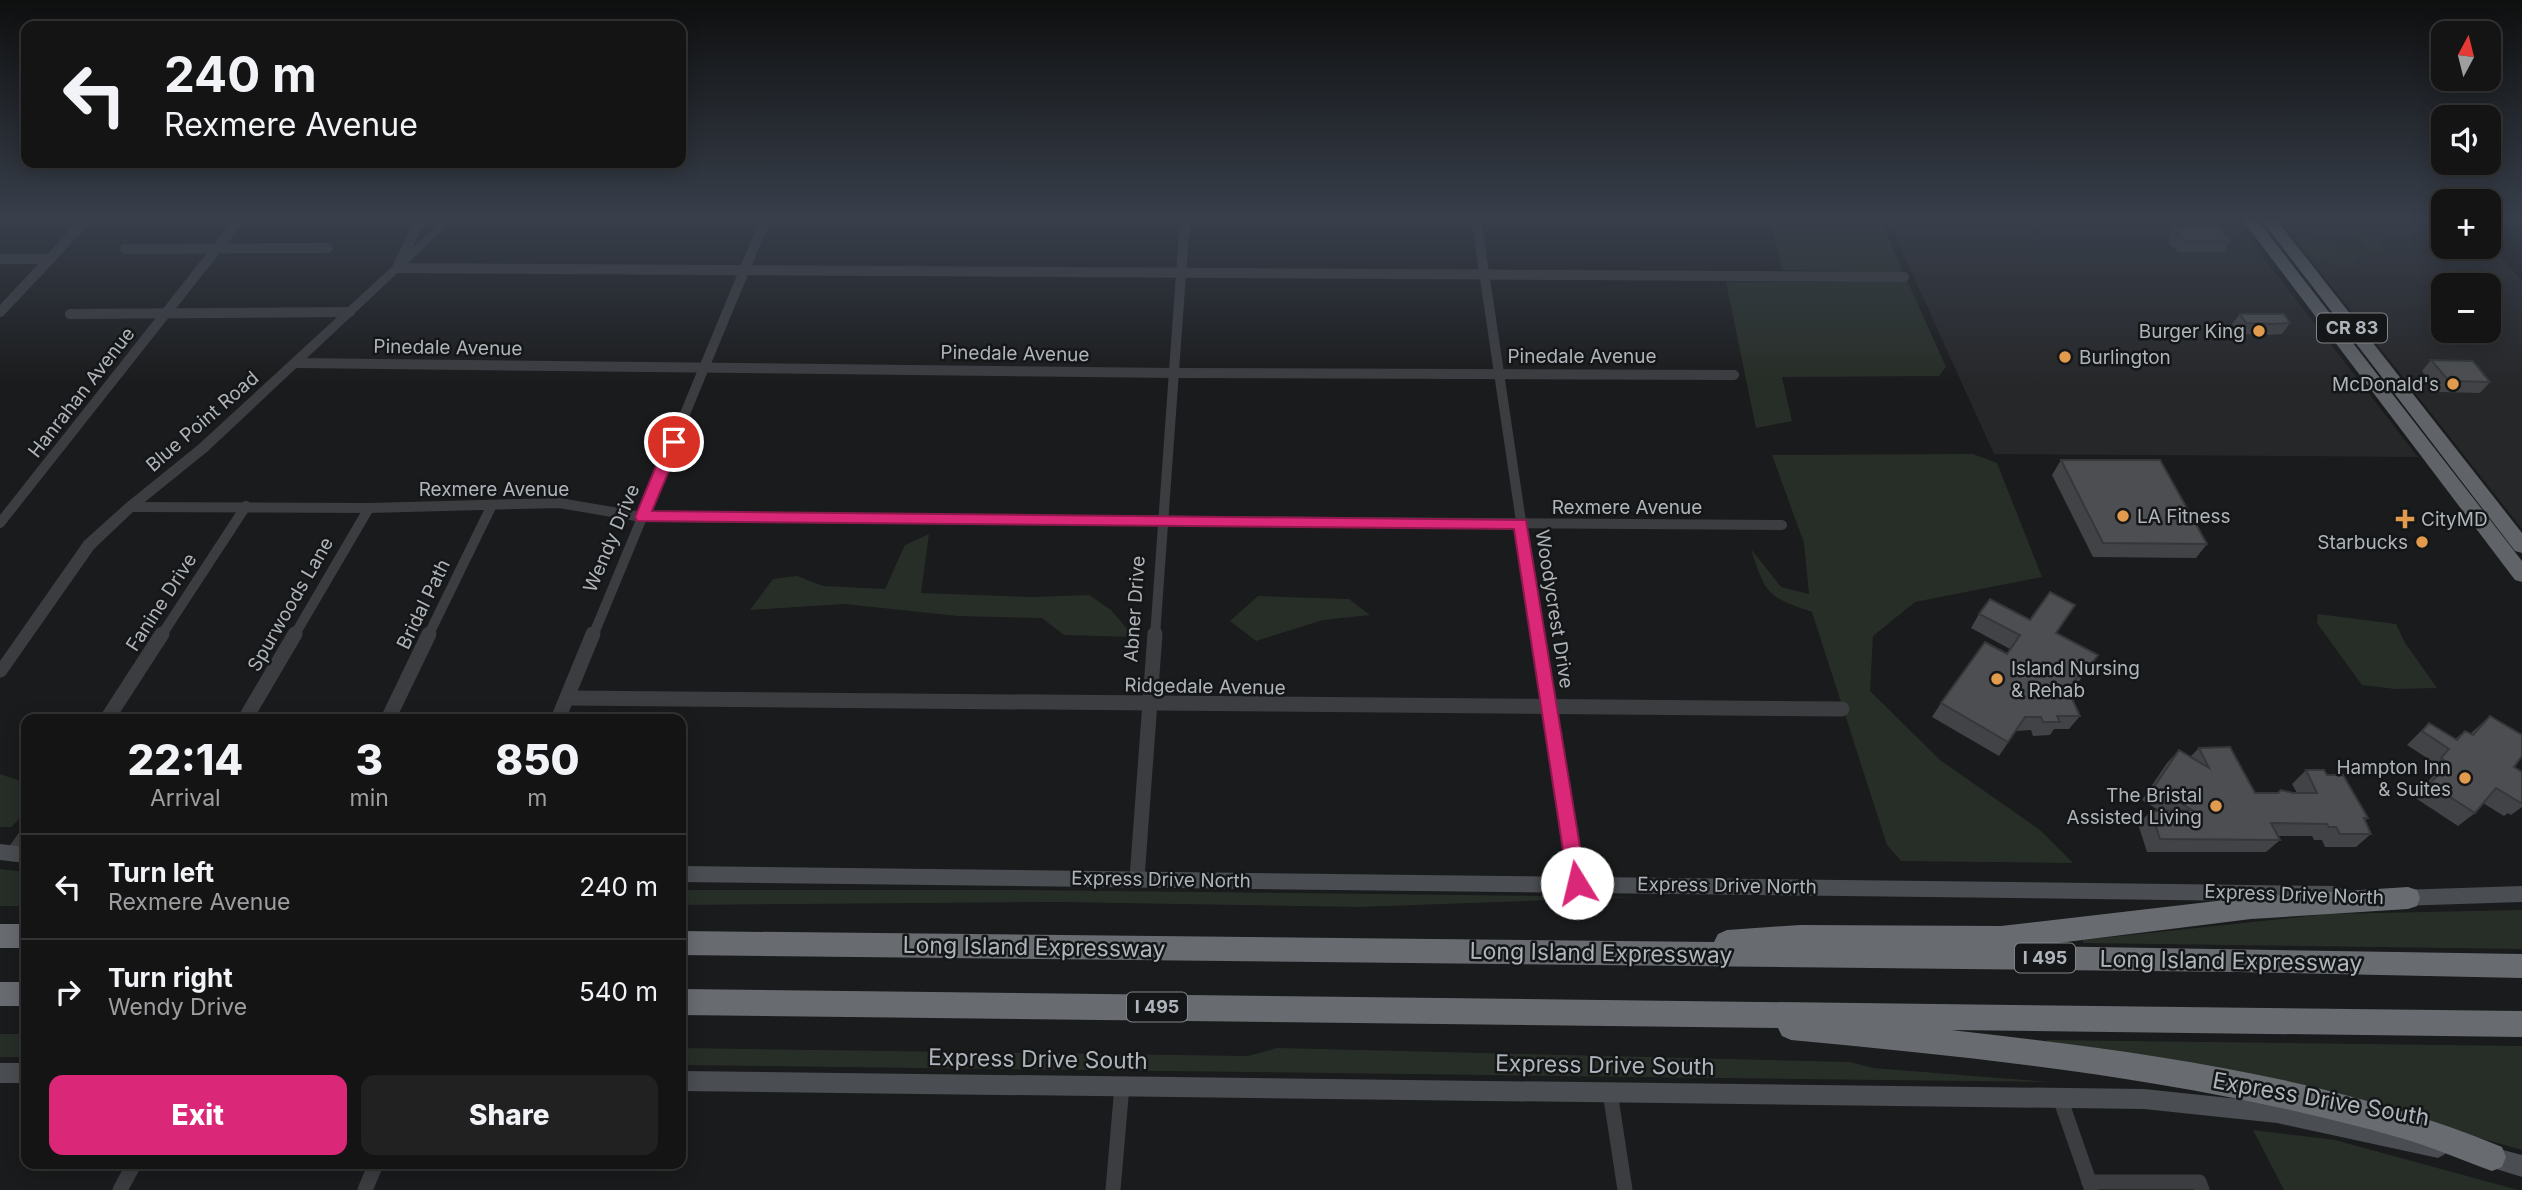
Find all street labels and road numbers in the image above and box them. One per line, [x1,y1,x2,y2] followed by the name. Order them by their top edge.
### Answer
[2317,314,2387,342] road number: CR 83
[23,323,139,462] street label: Hanrahan Avenue
[373,335,523,360] street label: Pinedale Avenue
[940,341,1090,366] street label: Pinedale Avenue
[1507,345,1657,368] street label: Pinedale Avenue
[141,366,263,476] street label: Blue Point Road
[419,478,569,501] street label: Rexmere Avenue
[578,481,645,596] street label: Wendy Drive
[1552,496,1702,519] street label: Rexmere Avenue
[1531,528,1578,690] street label: Woodycrest Drive
[243,533,338,675] street label: Spurwoods Lane
[121,549,202,656] street label: Fanine Drive
[1119,555,1150,663] street label: Abner Drive
[392,556,455,653] street label: Bridal Path
[1124,674,1286,699] street label: Ridgedale Avenue
[1071,866,1251,893] street label: Express Drive North
[1637,872,1817,899] street label: Express Drive North
[2204,880,2384,909] street label: Express Drive North
[902,931,1166,963] street label: Long Island Expressway
[1469,937,1733,969] street label: Long Island Expressway
[2015,944,2075,973] road number: I 495
[2099,945,2363,977] street label: Long Island Expressway
[1127,992,1187,1022] road number: I 495
[928,1043,1148,1075] street label: Express Drive South
[1495,1049,1715,1081] street label: Express Drive South
[2210,1066,2432,1132] street label: Express Drive South

